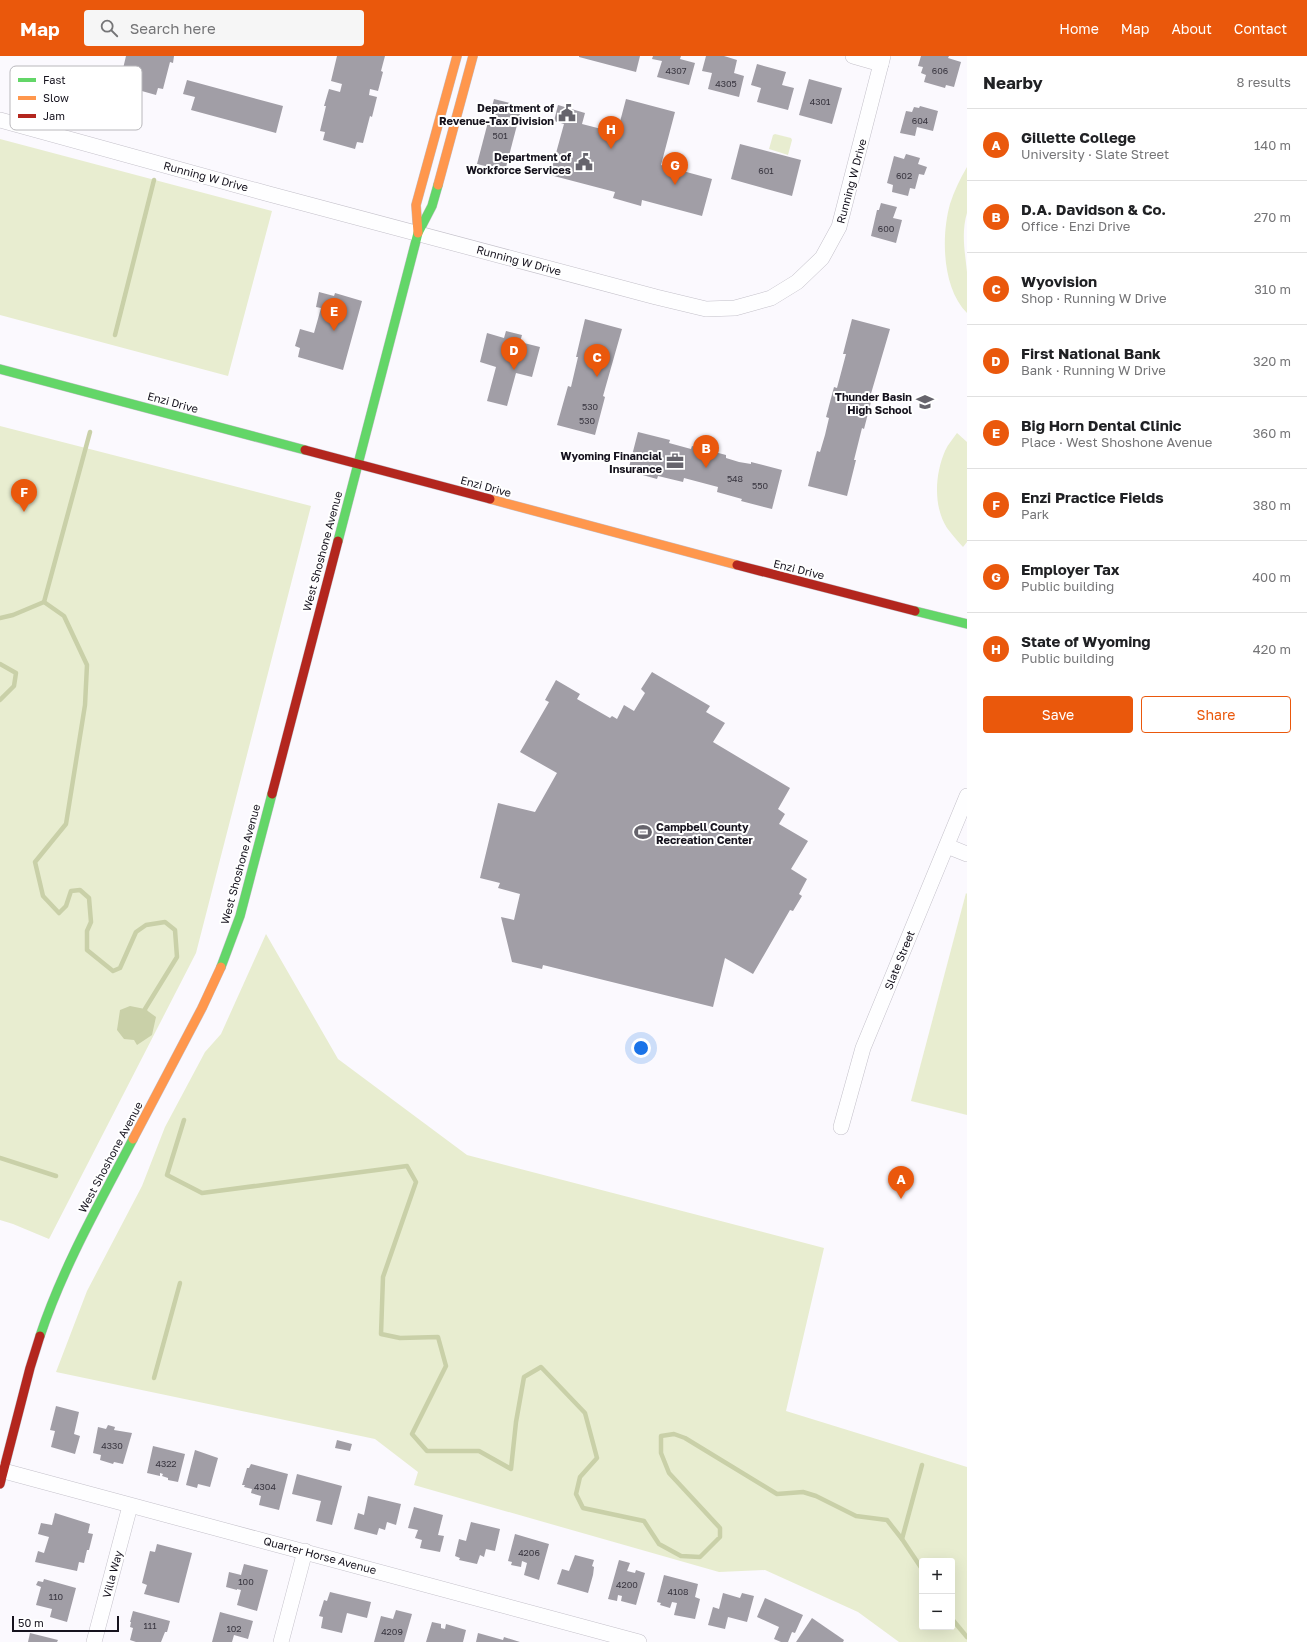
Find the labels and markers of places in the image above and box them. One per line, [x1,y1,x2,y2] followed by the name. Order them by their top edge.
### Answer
[439,101,554,127] place label: Department of Revenue-Tax Division
[557,103,577,123] public building icon: Department of Revenue-Tax Division
[598,116,624,149] pin: H
[466,150,571,176] place label: Department of Workforce Services
[574,152,594,172] public building icon: Department of Workforce Services
[662,152,688,185] pin: G
[321,298,347,331] pin: E
[501,337,527,370] pin: D
[584,344,610,377] pin: C
[835,390,912,416] place label: Thunder Basin High School
[915,392,935,412] school or university icon: Thunder Basin High School
[693,435,719,468] pin: B
[561,449,662,475] place label: Wyoming Financial Insurance
[665,451,685,471] office icon: Wyoming Financial Insurance
[11,479,37,512] pin: F
[656,820,754,846] place label: Campbell County Recreation Center
[633,822,653,842] sports icon: Campbell County Recreation Center
[888,1166,914,1199] pin: A

